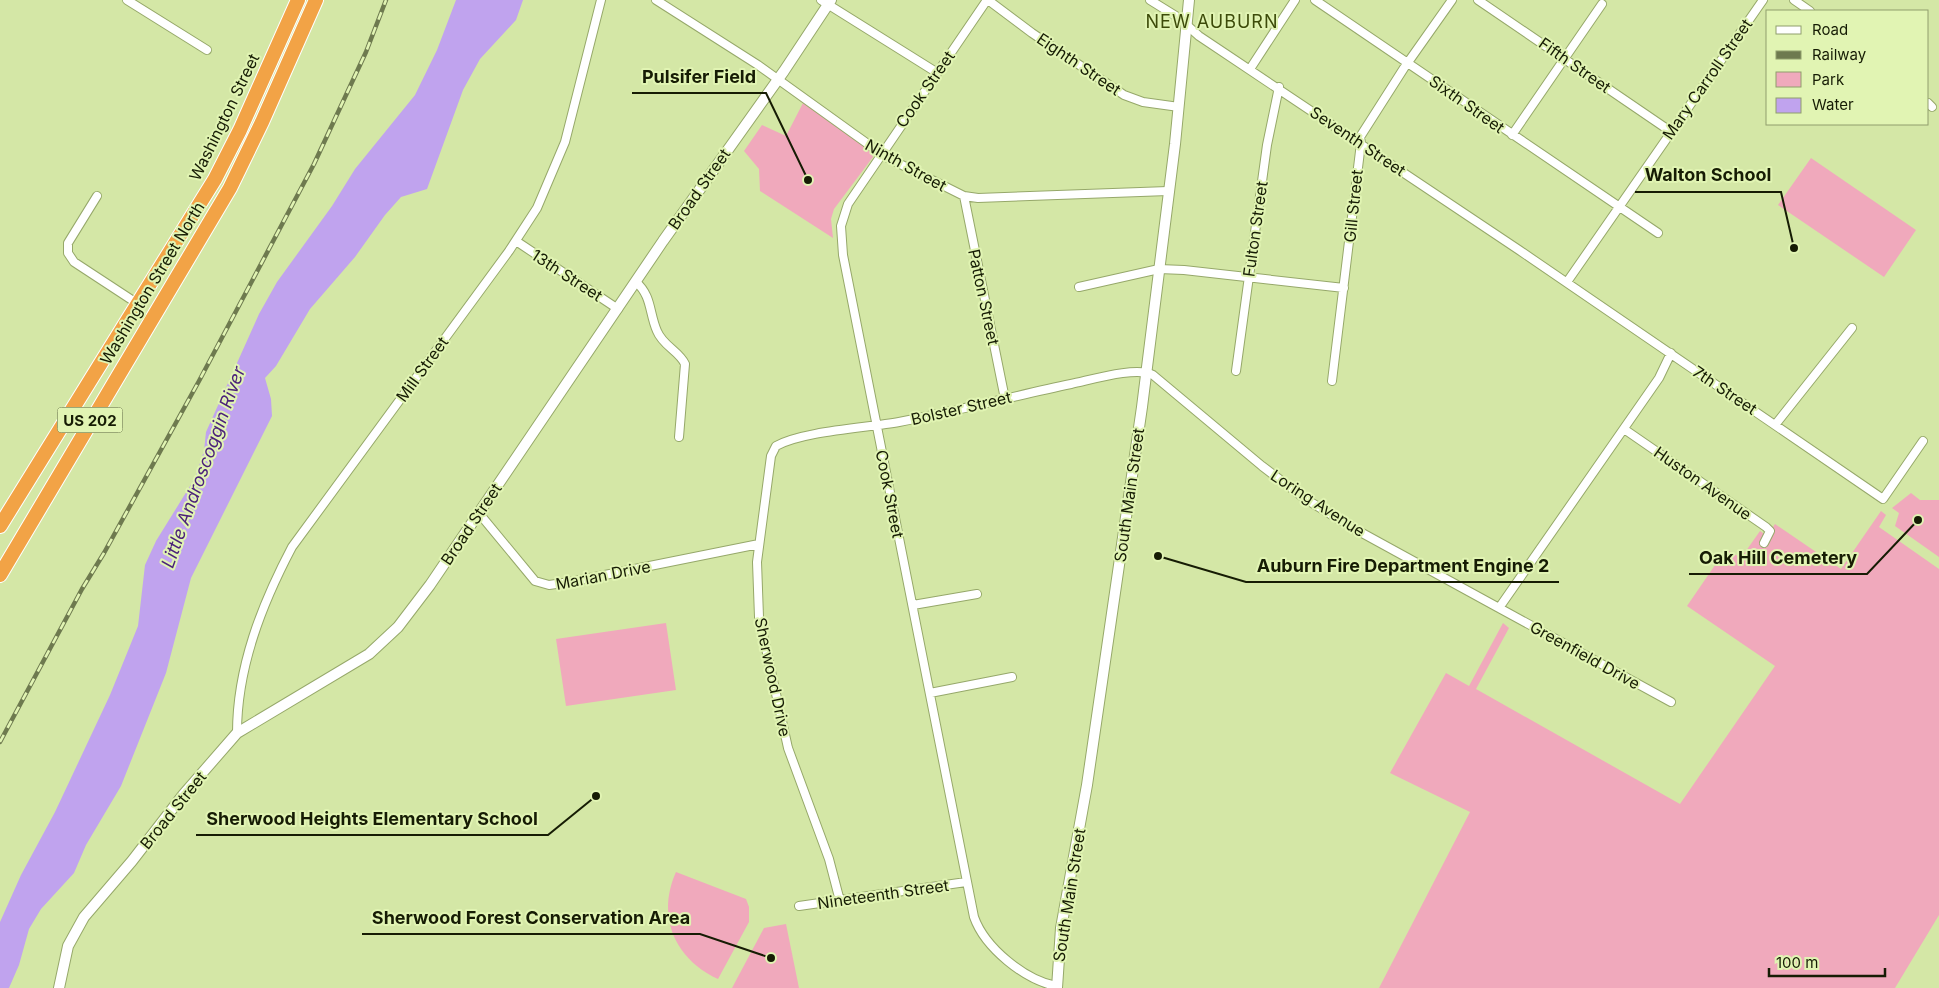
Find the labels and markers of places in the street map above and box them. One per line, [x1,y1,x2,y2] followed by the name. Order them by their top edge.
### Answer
[632,60,766,93] callout: Pulsifer Field
[1635,159,1781,192] callout: Walton School
[1689,541,1867,574] callout: Oak Hill Cemetery
[1246,549,1559,582] callout: Auburn Fire Department Engine 2
[196,802,548,835] callout: Sherwood Heights Elementary School
[362,901,700,934] callout: Sherwood Forest Conservation Area

